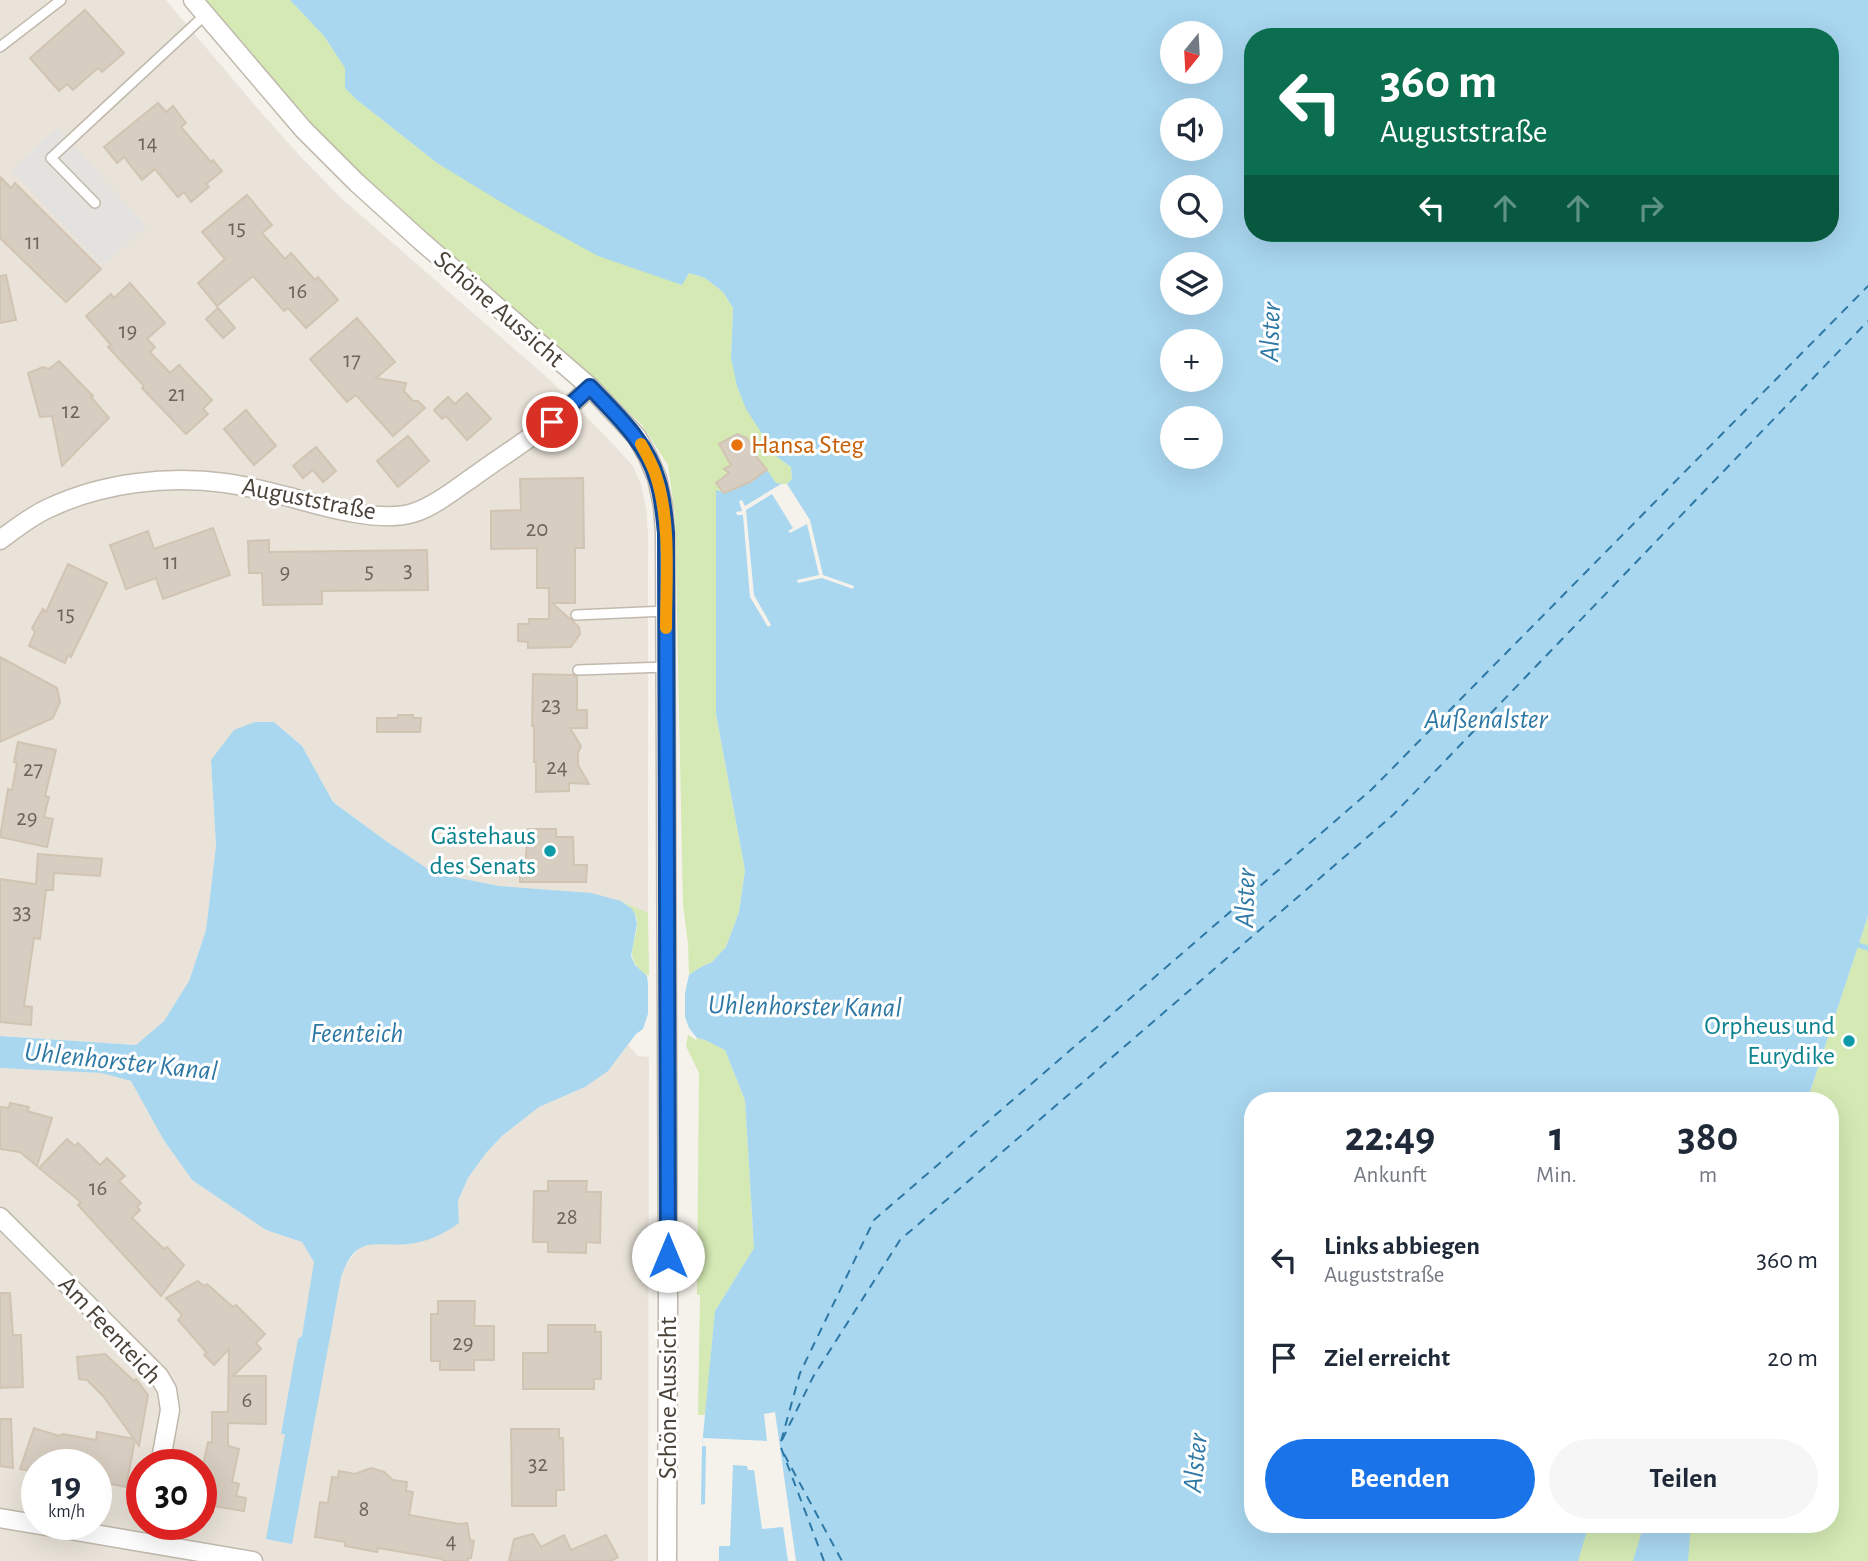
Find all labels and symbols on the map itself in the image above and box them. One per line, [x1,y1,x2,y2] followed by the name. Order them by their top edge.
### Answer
[1160,21,1223,84] north arrow
[139,132,157,155] house number: 14
[228,217,246,240] house number: 15
[25,231,41,254] house number: 11
[429,246,569,372] street label: Schöne Aussicht
[289,280,307,303] house number: 16
[1256,301,1286,363] water label: Alster
[119,320,137,343] house number: 19
[343,349,361,372] house number: 17
[168,383,186,406] house number: 21
[522,392,582,452] pin
[62,400,80,423] house number: 12
[751,432,864,458] place label: Hansa Steg
[729,437,745,453] marker: Hansa Steg
[240,473,378,525] street label: Auguststraße
[526,518,548,541] house number: 20
[163,551,179,574] house number: 11
[403,559,413,582] house number: 3
[364,560,374,583] house number: 5
[280,561,290,584] house number: 9
[57,603,75,626] house number: 15
[541,694,561,717] house number: 23
[1423,706,1549,734] water label: Außenalster
[546,756,568,779] house number: 24
[23,758,43,781] house number: 27
[16,807,38,830] house number: 29
[430,823,536,879] place label: Gästehaus des Senats
[542,843,558,859] marker: Gästehaus des Senats
[1231,867,1261,929] water label: Alster
[13,901,31,924] house number: 33
[708,991,902,1023] water label: Uhlenhorster Kanal
[1704,1013,1835,1069] place label: Orpheus und Eurydike
[310,1020,404,1048] water label: Feenteich
[1841,1033,1857,1049] marker: Orpheus und Eurydike
[23,1038,219,1086] water label: Uhlenhorster Kanal
[89,1177,107,1200] house number: 16
[556,1206,578,1229] house number: 28
[631,1219,705,1293] position arrow
[54,1271,166,1389] street label: Am Feenteich
[655,1317,681,1479] street label: Schöne Aussicht
[452,1332,474,1355] house number: 29
[242,1389,252,1412] house number: 6
[1179,1431,1213,1495] water label: Alster
[126,1449,217,1540] speed limit sign: 30
[528,1453,548,1476] house number: 32
[359,1498,369,1521] house number: 8
[445,1530,457,1553] house number: 4

